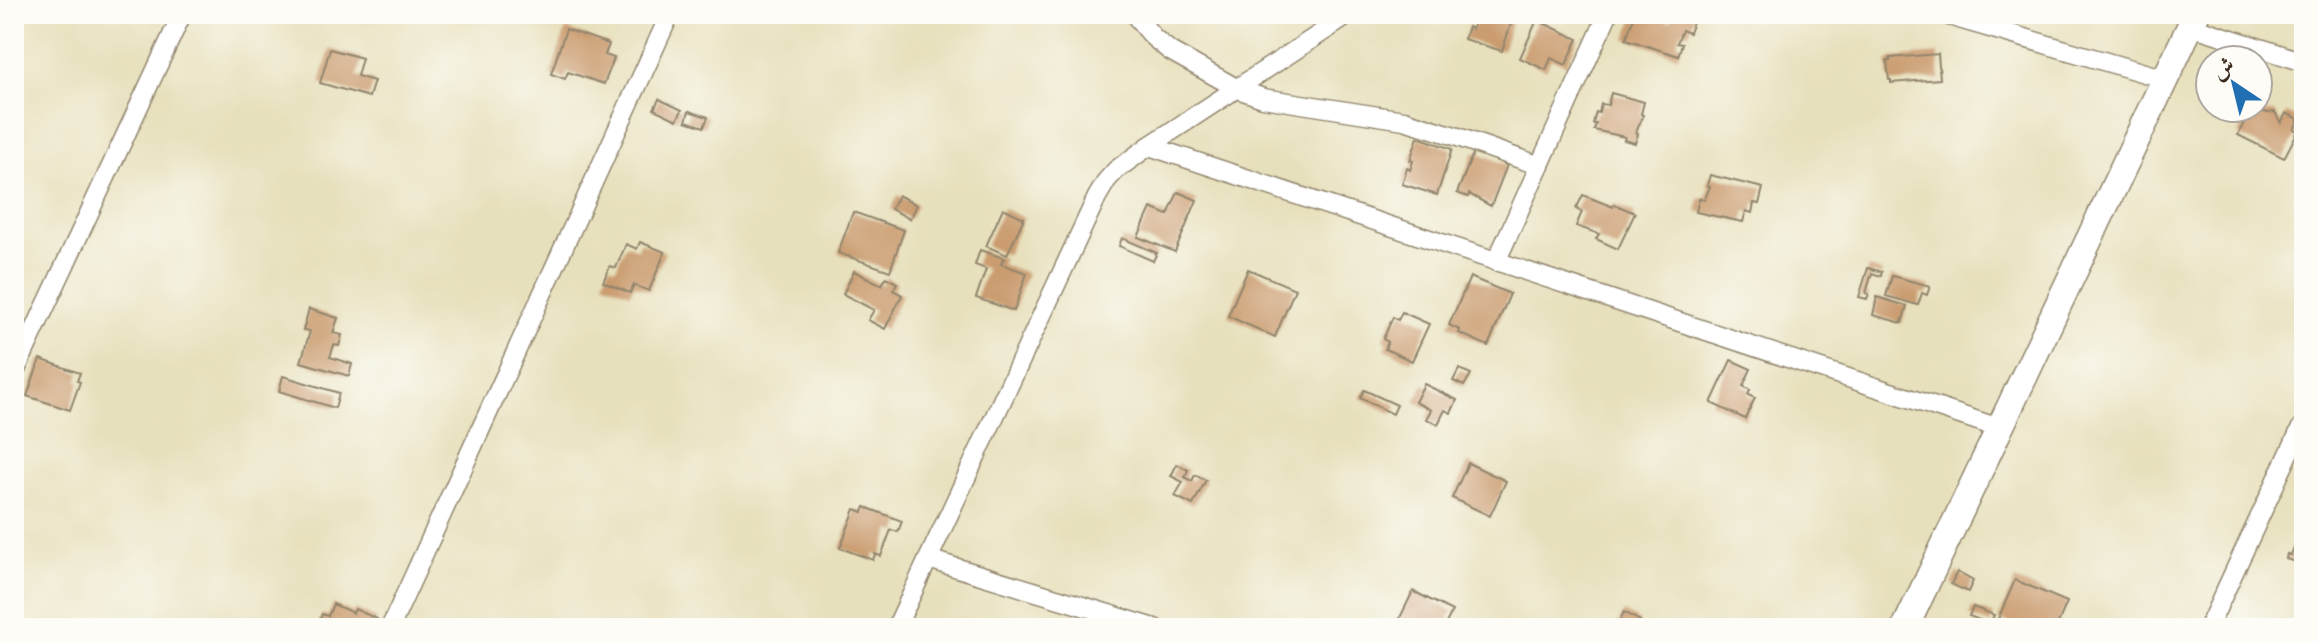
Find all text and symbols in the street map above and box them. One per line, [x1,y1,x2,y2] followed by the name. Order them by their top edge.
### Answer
[2194,44,2274,124] north arrow
[2207,52,2241,87] text: ش

